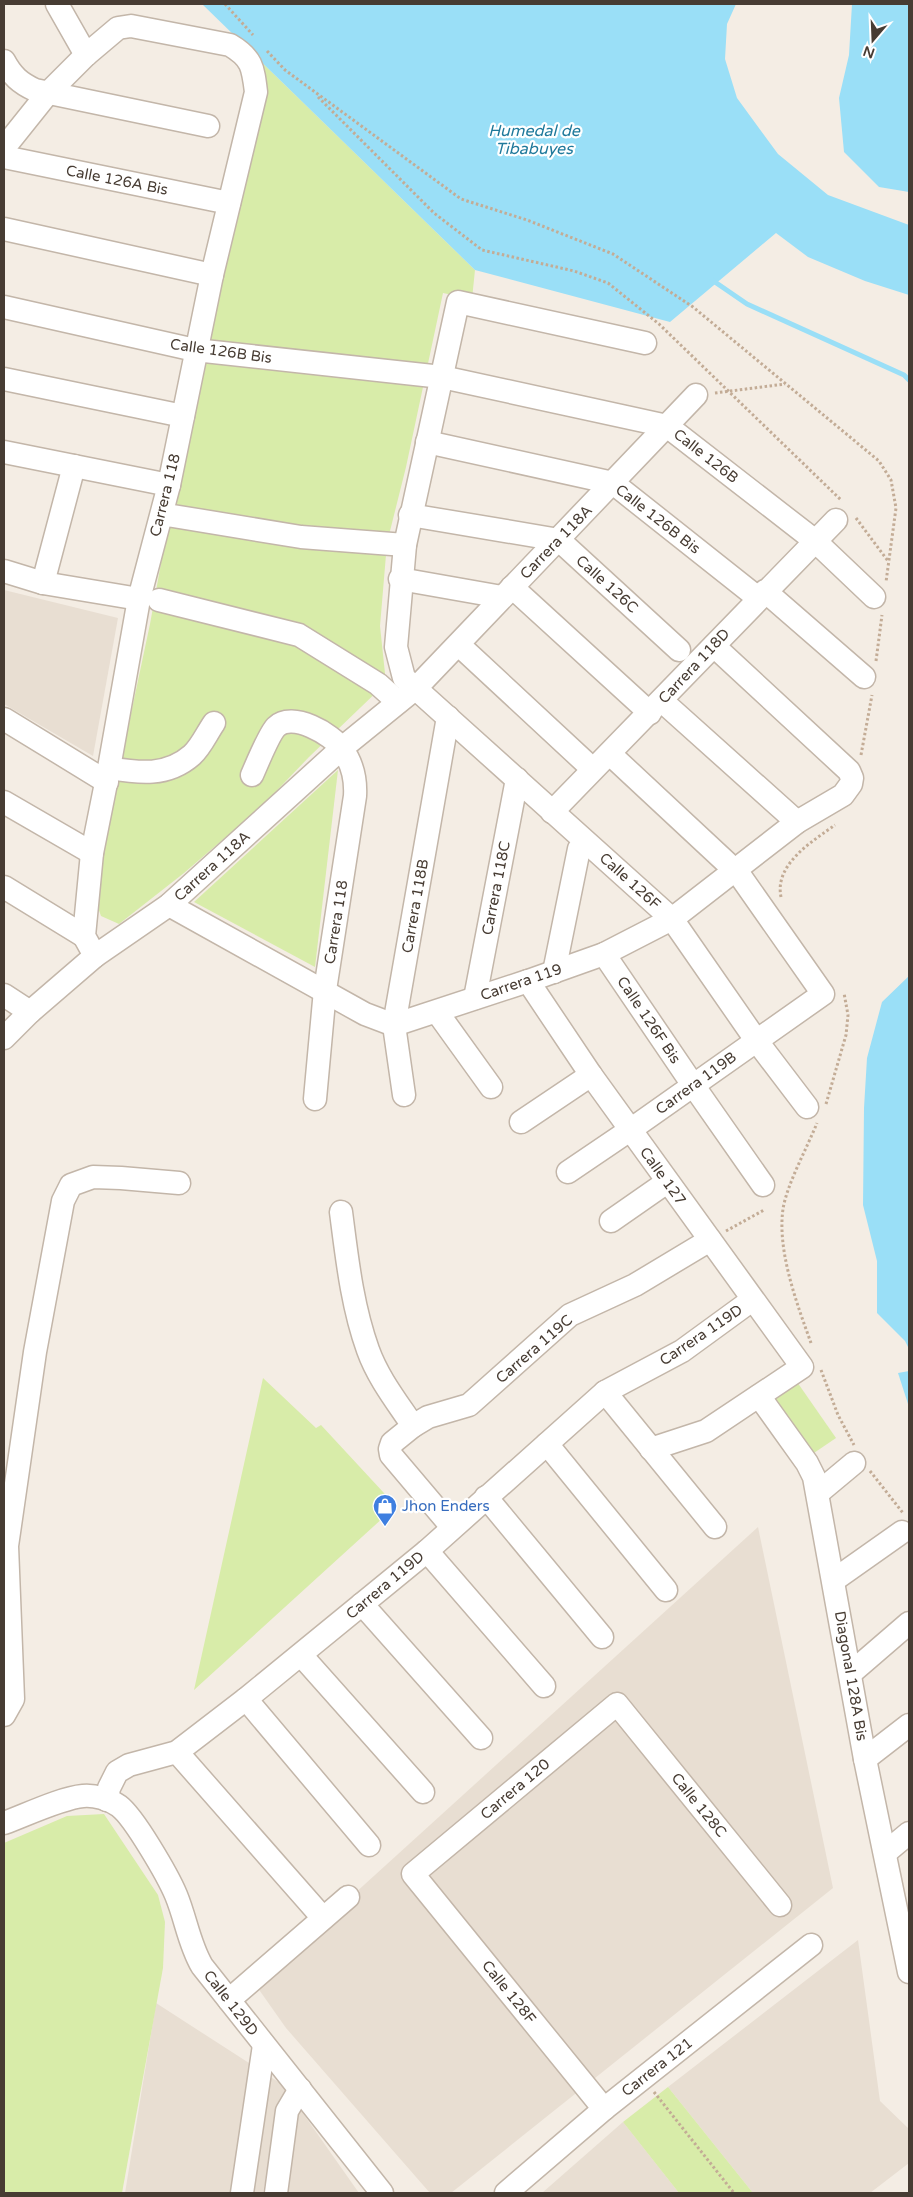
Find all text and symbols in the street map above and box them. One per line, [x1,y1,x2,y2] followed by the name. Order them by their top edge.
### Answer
[848,15,898,65] north arrow
[861,42,877,62] text: N
[488,121,581,159] water label: Humedal de Tibabuyes
[65,161,169,199] street label: Calle 126A Bis
[169,335,273,367] street label: Calle 126B Bis
[670,425,742,487] street label: Calle 126B
[146,452,184,538] street label: Carrera 118
[612,480,704,558] street label: Calle 126B Bis
[516,501,596,583] street label: Carrera 118A
[572,551,642,617] street label: Calle 126C
[655,625,733,707] street label: Carrera 118D
[170,827,254,905] street label: Carrera 118A
[478,839,514,937] street label: Carrera 118C
[596,849,664,913] street label: Calle 126F
[398,857,432,955] street label: Carrera 118B
[320,879,352,965] street label: Carrera 118
[478,960,564,1004] street label: Carrera 119
[613,973,685,1067] street label: Calle 126F Bis
[652,1048,740,1118] street label: Carrera 119B
[636,1144,690,1208] street label: Calle 127
[656,1301,746,1369] street label: Carrera 119D
[492,1311,576,1387] street label: Carrera 119C
[372,1493,398,1527] shop icon: Jhon Enders
[402,1497,490,1515] place label: Jhon Enders
[342,1547,428,1623] street label: Carrera 119D
[831,1610,871,1742] street label: Diagonal 128A Bis
[477,1755,553,1823] street label: Carrera 120
[668,1769,730,1841] street label: Calle 128C
[478,1957,540,2027] street label: Calle 128F
[200,1967,262,2039] street label: Calle 129D
[618,2034,696,2100] street label: Carrera 121

